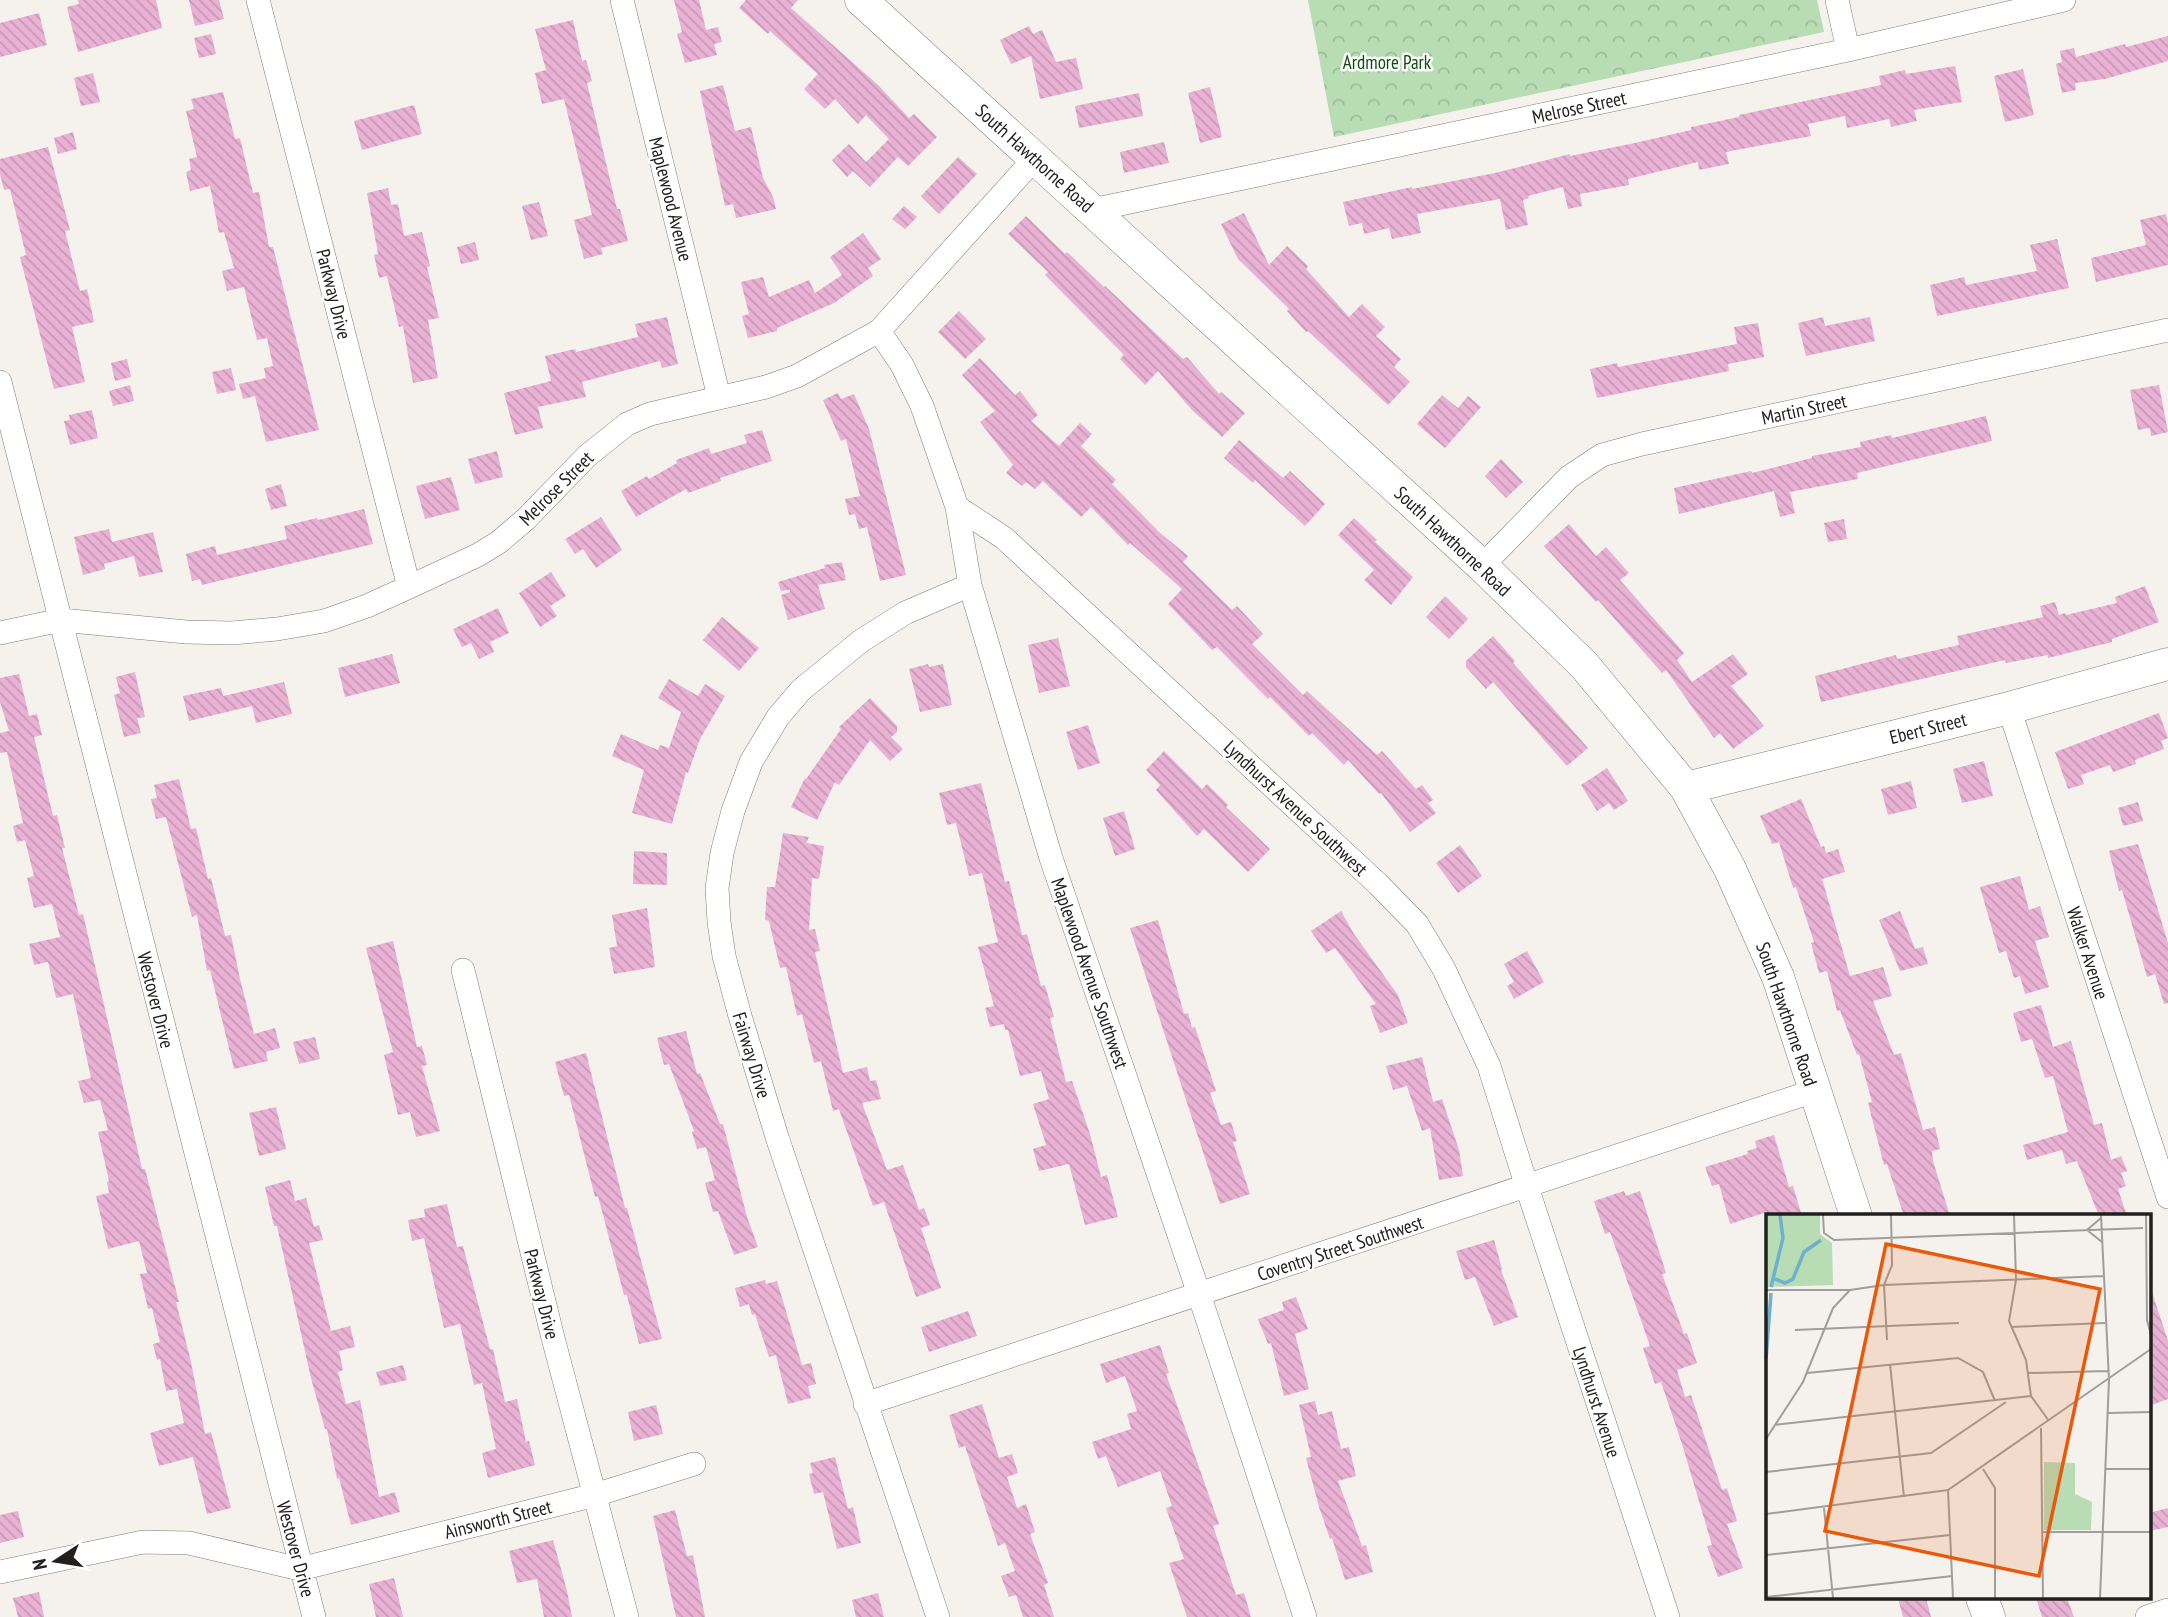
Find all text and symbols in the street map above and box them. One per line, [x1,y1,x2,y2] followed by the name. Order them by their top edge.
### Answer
[1343,50,1432,74] park label: Ardmore Park
[1530,85,1629,129] street label: Melrose Street
[971,99,1099,217] street label: South Hawthorne Road
[644,134,698,264] street label: Maplewood Avenue
[311,246,357,342] street label: Parkway Drive
[1759,388,1850,430] street label: Martin Street
[514,445,599,530] street label: Melrose Street
[1390,481,1516,601] street label: South Hawthorne Road
[1887,707,1970,749] street label: Ebert Street
[1219,735,1373,881] street label: Lyndhurst Avenue Southwest
[1046,875,1134,1072] street label: Maplewood Avenue Southwest
[2062,904,2114,1002] street label: Walker Avenue
[1751,939,1823,1089] street label: South Hawthorne Road
[132,949,180,1051] street label: Westover Drive
[728,1009,776,1101] street label: Fairway Drive
[1254,1210,1427,1286] street label: Coventry Street Southwest
[1766,1214,2150,1600] inset map
[519,1246,565,1342] street label: Parkway Drive
[1568,1344,1626,1461] street label: Lyndhurst Avenue
[442,1494,555,1544] street label: Ainsworth Street
[272,1498,320,1600] street label: Westover Drive
[21,1526,91,1596] north arrow
[27,1557,52,1572] text: N

